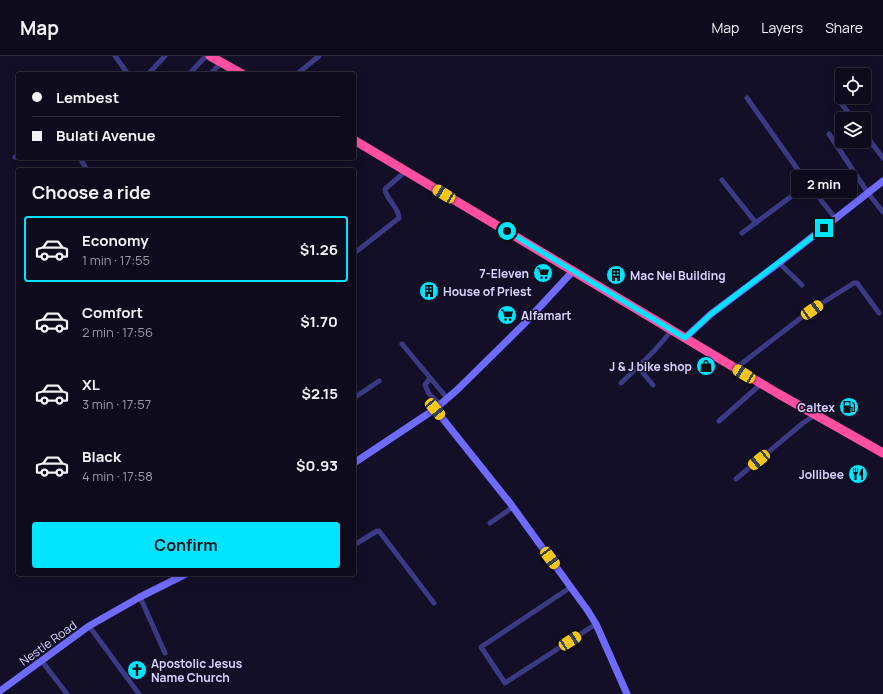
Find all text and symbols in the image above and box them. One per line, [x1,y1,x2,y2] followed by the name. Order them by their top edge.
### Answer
[20,15,59,41] text: Map
[711,18,739,37] text: Map
[761,18,803,37] text: Layers
[825,18,863,37] text: Share
[835,68,871,148] map controls
[835,68,871,104] button: locate
[56,87,119,108] text: Lembest
[835,112,871,148] button: layers
[56,125,155,146] text: Bulati Avenue
[791,170,857,198] callout: 2 min
[807,175,841,193] text: 2 min
[32,180,151,204] text: Choose a ride
[431,183,457,205] car
[815,219,833,237] route end
[498,222,516,240] route start
[82,230,149,251] text: Economy
[34,231,70,267] icon: car
[300,239,338,260] text: $1.26
[82,251,150,269] text: 1 min · 17:55
[532,262,554,284] supermarket icon: 7-Eleven
[605,264,627,286] building icon: Mac Nel Building
[479,265,529,282] place label: 7-Eleven
[630,267,726,284] place label: Mac Nel Building
[418,280,440,302] building icon: House of Priest
[443,283,532,300] place label: House of Priest
[799,298,825,322] car
[82,302,143,323] text: Comfort
[34,303,70,339] icon: car
[496,304,518,326] supermarket icon: Alfamart
[521,307,571,324] place label: Alfamart
[300,311,338,332] text: $1.70
[82,323,153,341] text: 2 min · 17:56
[695,355,717,377] shop icon: J & J bike shop
[609,358,692,375] place label: J & J bike shop
[731,363,757,385] car
[82,374,100,395] text: XL
[34,375,70,411] icon: car
[302,383,338,404] text: $2.15
[82,395,151,413] text: 3 min · 17:57
[423,396,447,422] car
[838,396,860,418] fuel station icon: Caltex
[797,399,835,416] place label: Caltex
[82,446,121,467] text: Black
[34,447,70,483] icon: car
[746,448,772,472] car
[296,455,338,476] text: $0.93
[847,463,869,485] restaurant icon: Jollibee
[799,466,844,483] place label: Jollibee
[82,467,153,485] text: 4 min · 17:58
[32,522,340,568] button: Confirm
[538,545,562,571] car
[16,616,80,670] street label: Nestle Road
[557,629,583,653] car
[151,655,243,686] place label: Apostolic Jesus Name Church
[126,659,148,681] church icon: Apostolic Jesus Name Church

